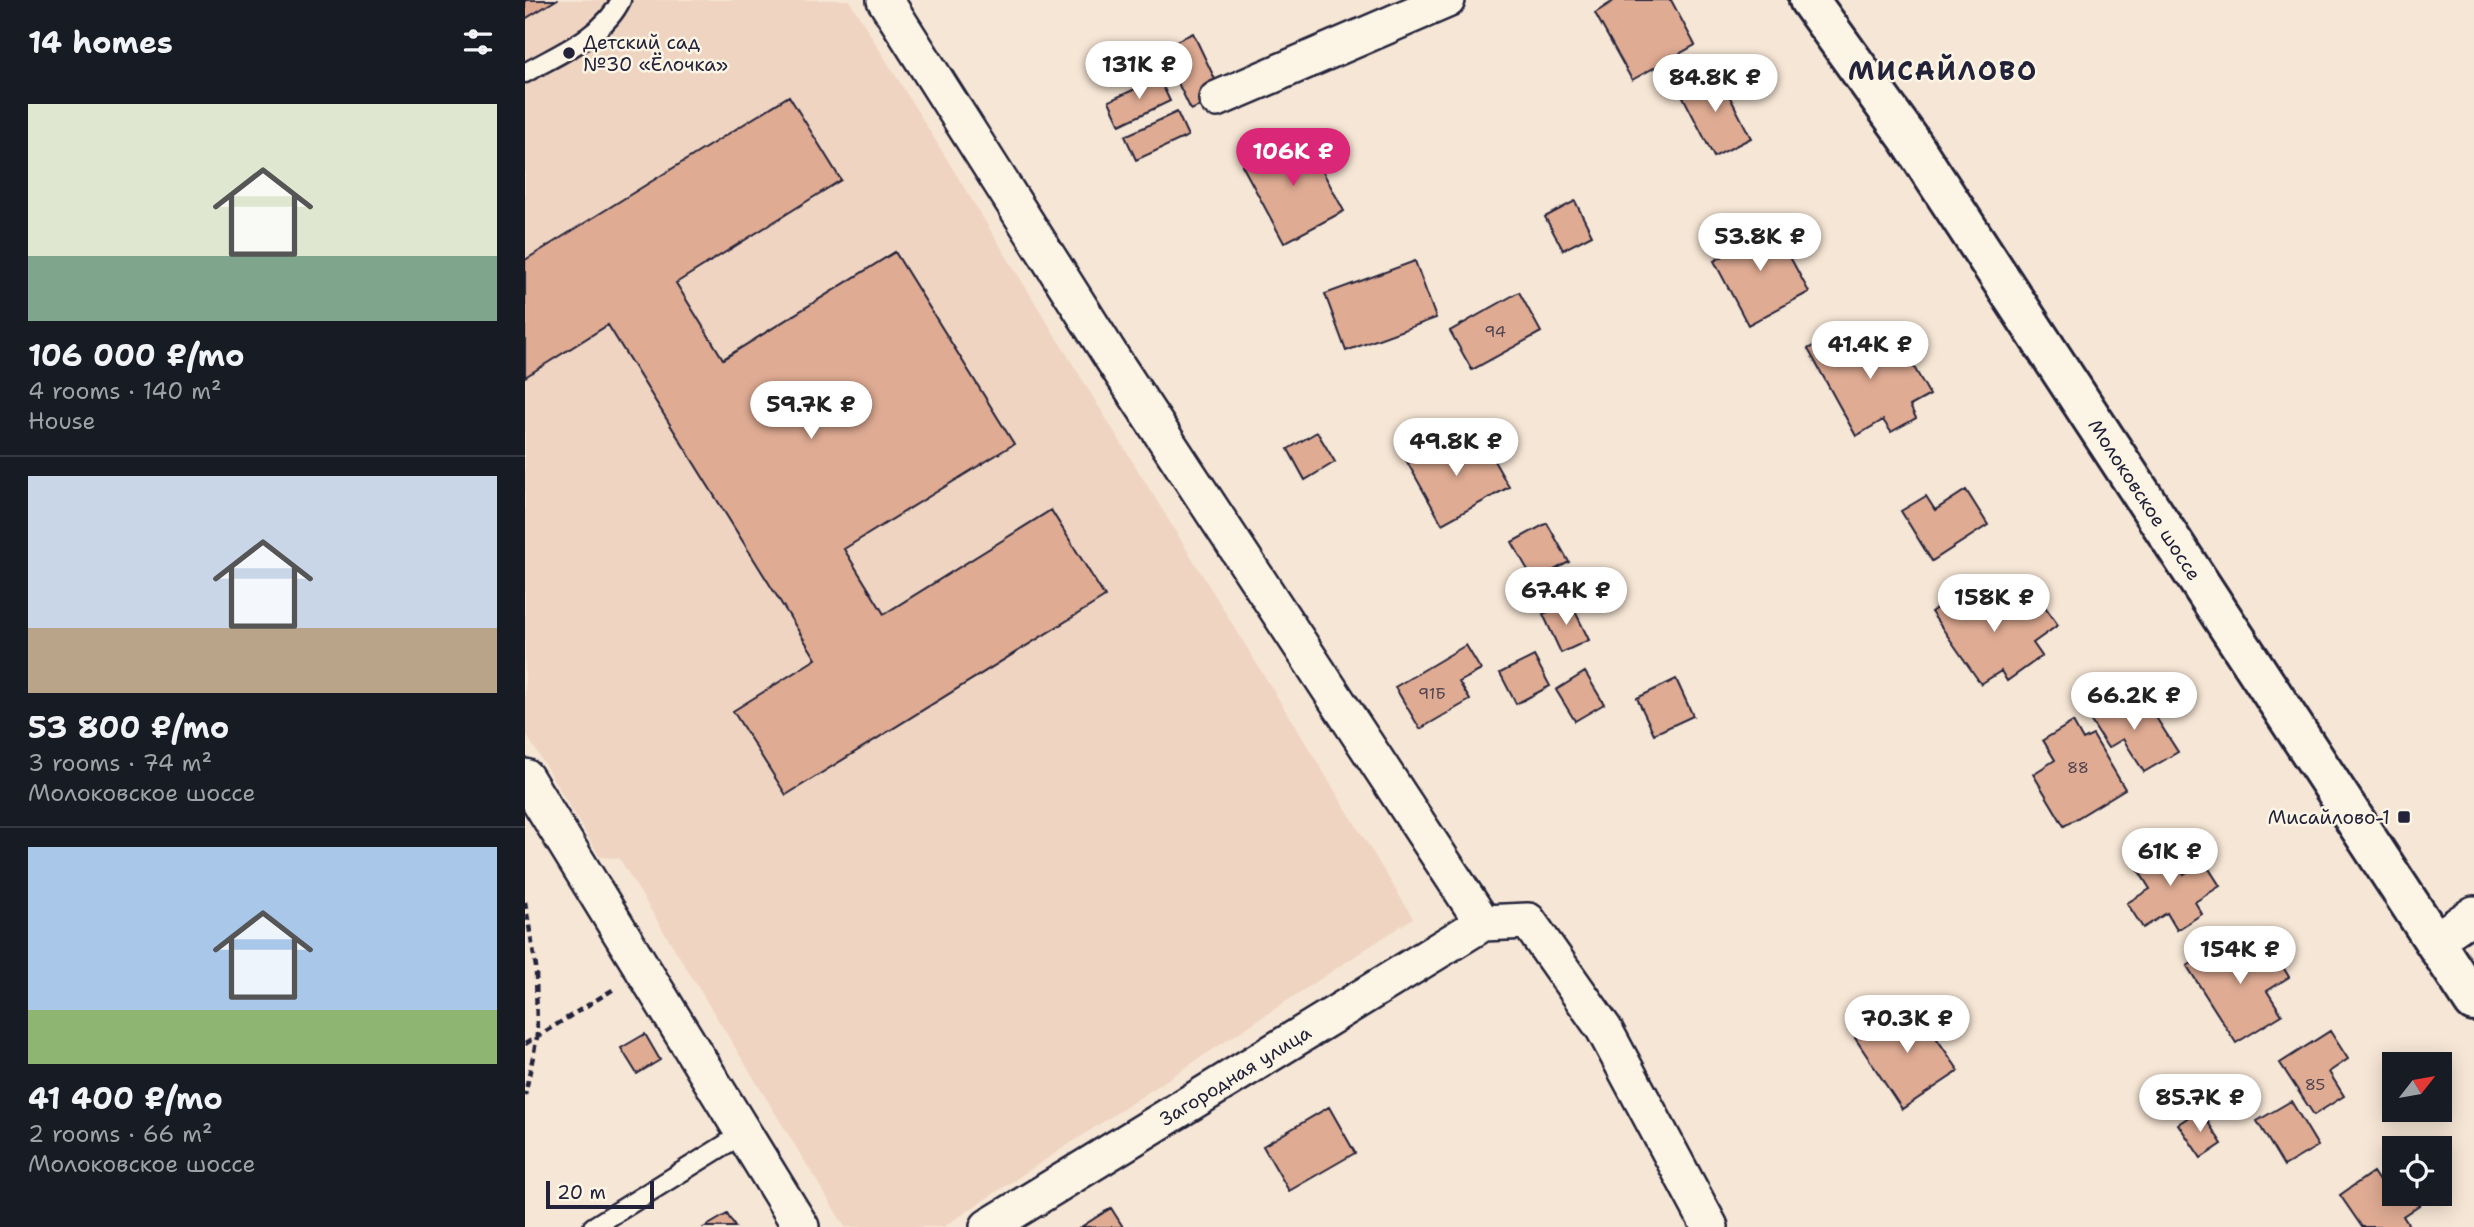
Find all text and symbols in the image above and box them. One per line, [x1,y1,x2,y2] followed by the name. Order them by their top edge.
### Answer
[28,22,173,63] text: 14 homes
[459,23,497,61] icon: filters
[583,30,728,77] place label: Детский сад №30 «Ёлочка»
[1082,42,1196,101] pin: 131K ₽
[561,45,577,61] marker: Детский сад №30 «Ёлочка»
[1101,49,1177,79] text: 131K ₽
[1848,53,2038,88] district label: МИСАЙЛОВО
[1650,54,1780,114] pin: 84.8K ₽
[1669,62,1761,92] text: 84.8K ₽
[1236,128,1350,188] pin: 106K ₽
[1252,136,1334,166] text: 106K ₽
[200,149,326,275] icon: home
[1695,214,1825,273] pin: 53.8K ₽
[1714,221,1806,251] text: 53.8K ₽
[1484,321,1506,342] house number: 94
[1805,322,1935,381] pin: 41.4K ₽
[1827,329,1913,359] text: 41.4K ₽
[28,335,245,376] text: 106 000 ₽/mo
[28,376,222,406] text: 4 rooms · 140 m²
[746,382,876,441] pin: 59.7K ₽
[766,389,856,419] text: 59.7K ₽
[28,406,96,436] text: House
[2083,414,2207,585] street label: Молоковское шоссе
[1391,419,1521,478] pin: 49.8K ₽
[1409,426,1503,456] text: 49.8K ₽
[200,521,326,647] icon: home
[1501,568,1631,627] pin: 67.4K ₽
[1937,574,2051,634] pin: 158K ₽
[1521,575,1611,605] text: 67.4K ₽
[1954,582,2034,612] text: 158K ₽
[2069,672,2199,732] pin: 66.2K ₽
[2087,680,2181,710] text: 66.2K ₽
[1418,683,1446,704] house number: 91Б
[28,707,229,748] text: 53 800 ₽/mo
[28,748,212,778] text: 3 rooms · 74 m²
[2067,757,2089,778] house number: 88
[28,778,256,808] text: Молоковское шоссе
[2268,805,2390,830] place label: Мисайлово-1
[2396,809,2412,825] marker: Мисайлово-1
[2121,828,2219,888] pin: 61K ₽
[2138,836,2202,866] text: 61K ₽
[200,892,326,1018] icon: home
[2183,926,2297,986] pin: 154K ₽
[2200,934,2280,964] text: 154K ₽
[1842,996,1972,1055] pin: 70.3K ₽
[1861,1003,1953,1033] text: 70.3K ₽
[1155,1020,1316,1132] street label: Загородная улица
[2382,1052,2452,1122] north arrow
[2382,1052,2452,1206] map controls
[2135,1074,2265,1134] pin: 85.7K ₽
[2305,1074,2325,1095] house number: 85
[28,1078,223,1119] text: 41 400 ₽/mo
[2155,1082,2245,1112] text: 85.7K ₽
[28,1119,213,1149] text: 2 rooms · 66 m²
[2382,1136,2452,1206] button: locate
[28,1149,256,1179] text: Молоковское шоссе
[546,1178,655,1210] scale bar
[557,1180,606,1205] text: 20 m

